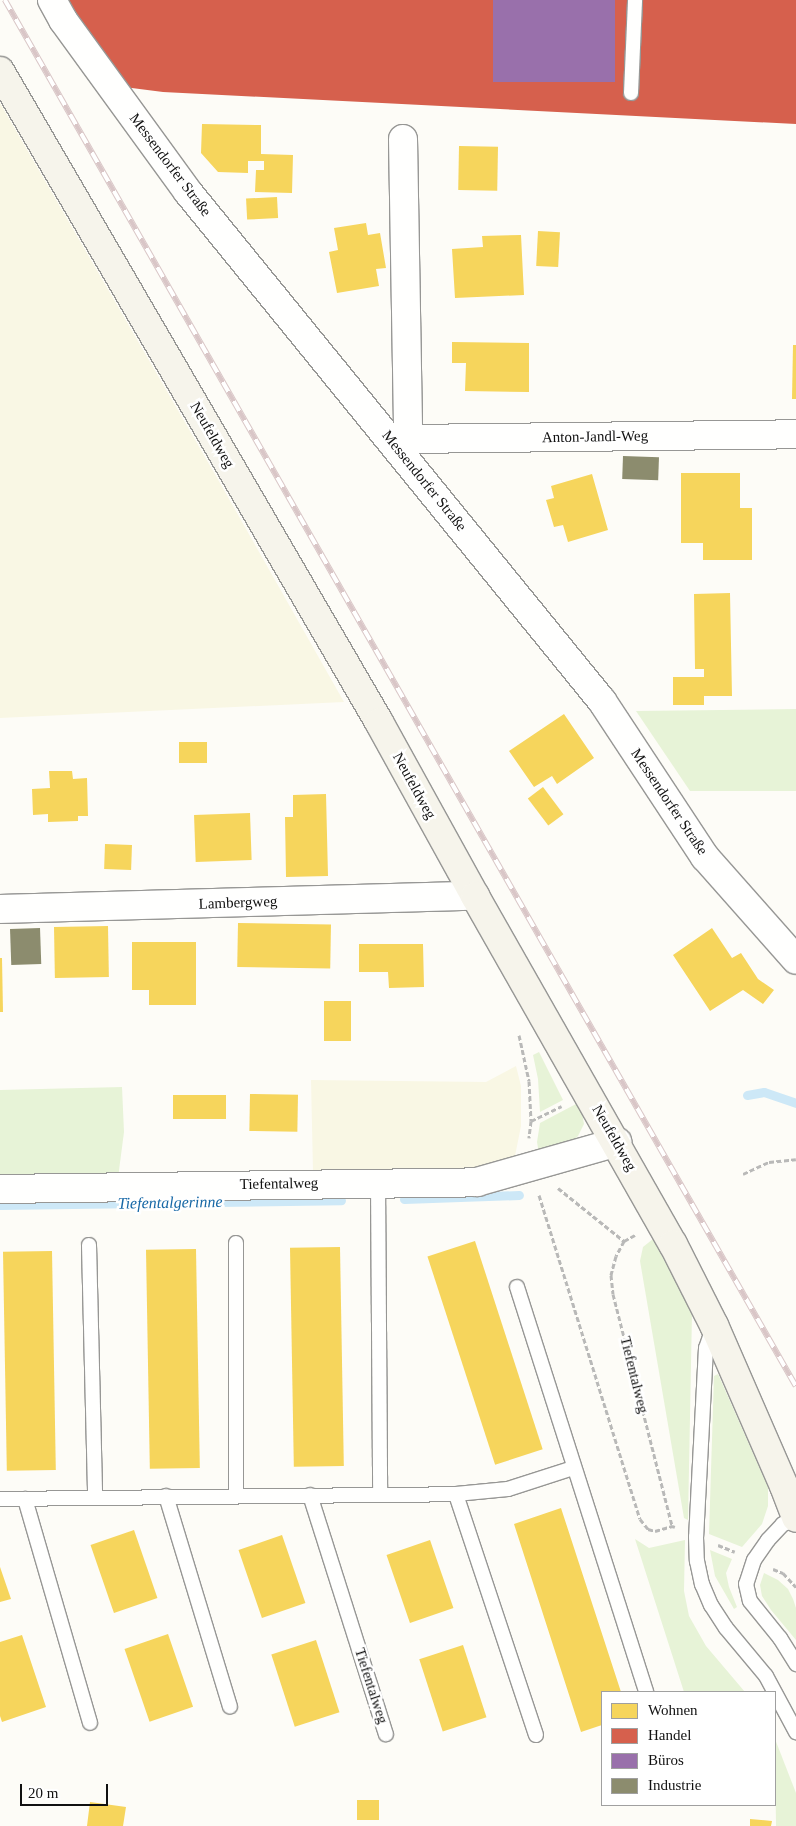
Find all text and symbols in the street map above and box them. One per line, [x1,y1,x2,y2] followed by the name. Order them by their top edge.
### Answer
[125,110,215,220] street label: Messendorfer Straße
[186,399,238,471] street label: Neufeldweg
[378,427,470,535] street label: Messendorfer Straße
[542,427,648,447] street label: Anton-Jandl-Weg
[627,745,711,859] street label: Messendorfer Straße
[388,750,440,822] street label: Neufeldweg
[198,893,278,913] street label: Lambergweg
[588,1102,640,1174] street label: Neufeldweg
[240,1174,318,1194] street label: Tiefentalweg
[117,1192,223,1214] water label: Tiefentalgerinne
[616,1335,652,1415] street label: Tiefentalweg
[350,1646,392,1726] street label: Tiefentalweg
[601,1691,776,1806] legend
[648,1702,698,1718] text: Wohnen
[648,1727,691,1743] text: Handel
[648,1752,684,1768] text: Büros
[22,1774,110,1806] scale bar
[648,1777,701,1793] text: Industrie
[28,1785,58,1801] text: 20 m

